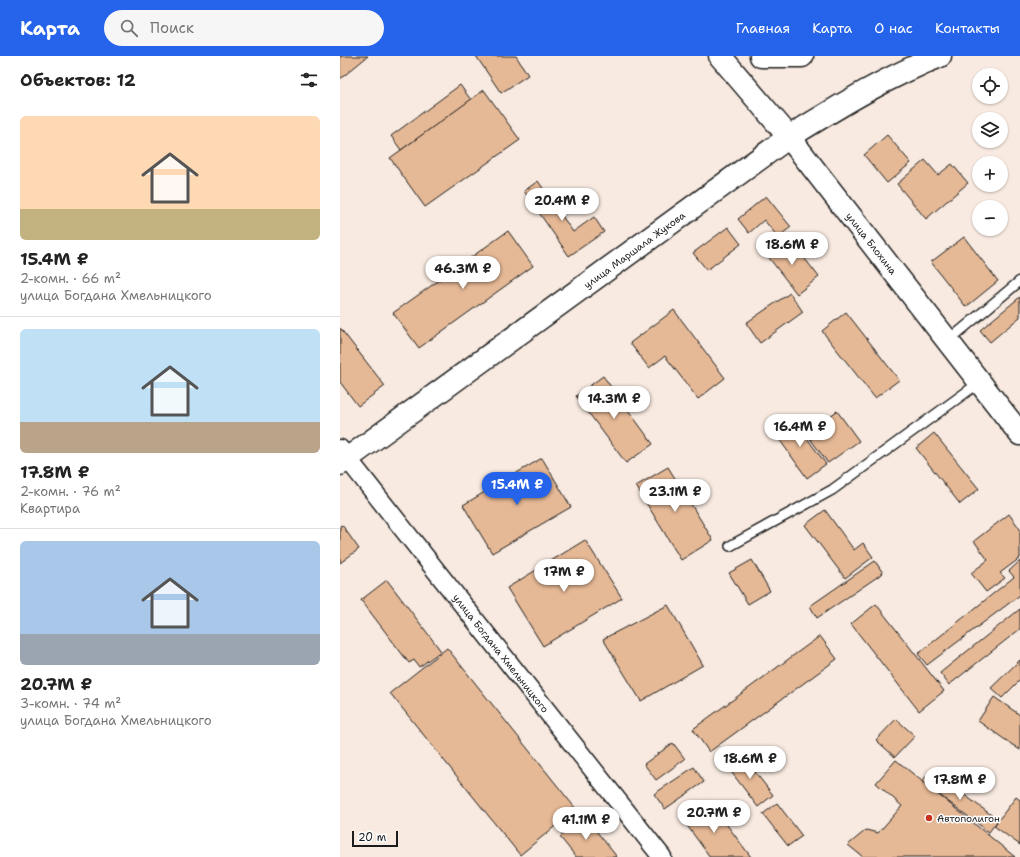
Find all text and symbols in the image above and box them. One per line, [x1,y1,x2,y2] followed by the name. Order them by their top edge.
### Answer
[104,10,384,46] search box
[20,16,80,41] text: Карта
[118,17,140,39] icon: search
[150,18,194,38] text: Поиск
[736,19,790,37] text: Главная
[812,19,852,37] text: Карта
[874,19,913,37] text: О нас
[935,19,1000,37] text: Контакты
[972,68,1008,236] map controls
[972,68,1008,104] button: locate
[20,69,136,91] text: Объектов: 12
[298,69,320,91] icon: filters
[972,112,1008,148] button: layers
[134,142,206,214] icon: home
[972,156,1008,192] button: +
[525,188,599,222] pin: 20.4M ₽
[534,192,590,209] text: 20.4M ₽
[972,200,1008,236] button: −
[581,208,688,291] street label: улица Маршала Жукова
[843,210,900,278] street label: улица Блохина
[755,232,829,266] pin: 18.6M ₽
[765,236,819,253] text: 18.6M ₽
[20,248,89,270] text: 15.4M ₽
[426,256,500,290] pin: 46.3M ₽
[434,260,492,277] text: 46.3M ₽
[20,270,121,287] text: 2-комн. · 66 m²
[20,287,212,304] text: улица Богдана Хмельницкого
[134,355,206,427] icon: home
[577,386,651,420] pin: 14.3M ₽
[587,390,641,407] text: 14.3M ₽
[763,414,837,448] pin: 16.4M ₽
[773,418,827,435] text: 16.4M ₽
[20,461,90,483] text: 17.8M ₽
[480,472,554,506] pin: 15.4M ₽
[491,476,543,493] text: 15.4M ₽
[638,479,712,513] pin: 23.1M ₽
[20,483,121,500] text: 2-комн. · 76 m²
[648,483,702,500] text: 23.1M ₽
[20,500,80,517] text: Квартира
[536,559,592,593] pin: 17M ₽
[543,563,585,580] text: 17M ₽
[134,567,206,639] icon: home
[450,591,552,715] street label: улица Богдана Хмельницкого
[20,673,92,695] text: 20.7M ₽
[20,695,121,712] text: 3-комн. · 74 m²
[20,712,212,729] text: улица Богдана Хмельницкого
[713,746,787,780] pin: 18.6M ₽
[723,750,777,767] text: 18.6M ₽
[923,767,997,801] pin: 17.8M ₽
[933,771,987,788] text: 17.8M ₽
[677,800,751,834] pin: 20.7M ₽
[686,804,742,821] text: 20.7M ₽
[549,807,623,841] pin: 41.1M ₽
[562,811,610,828] text: 41.1M ₽
[937,812,1000,825] place label: Автополигон
[924,813,934,823] marker: Автополигон
[352,829,398,848] scale bar
[358,830,386,845] text: 20 m

